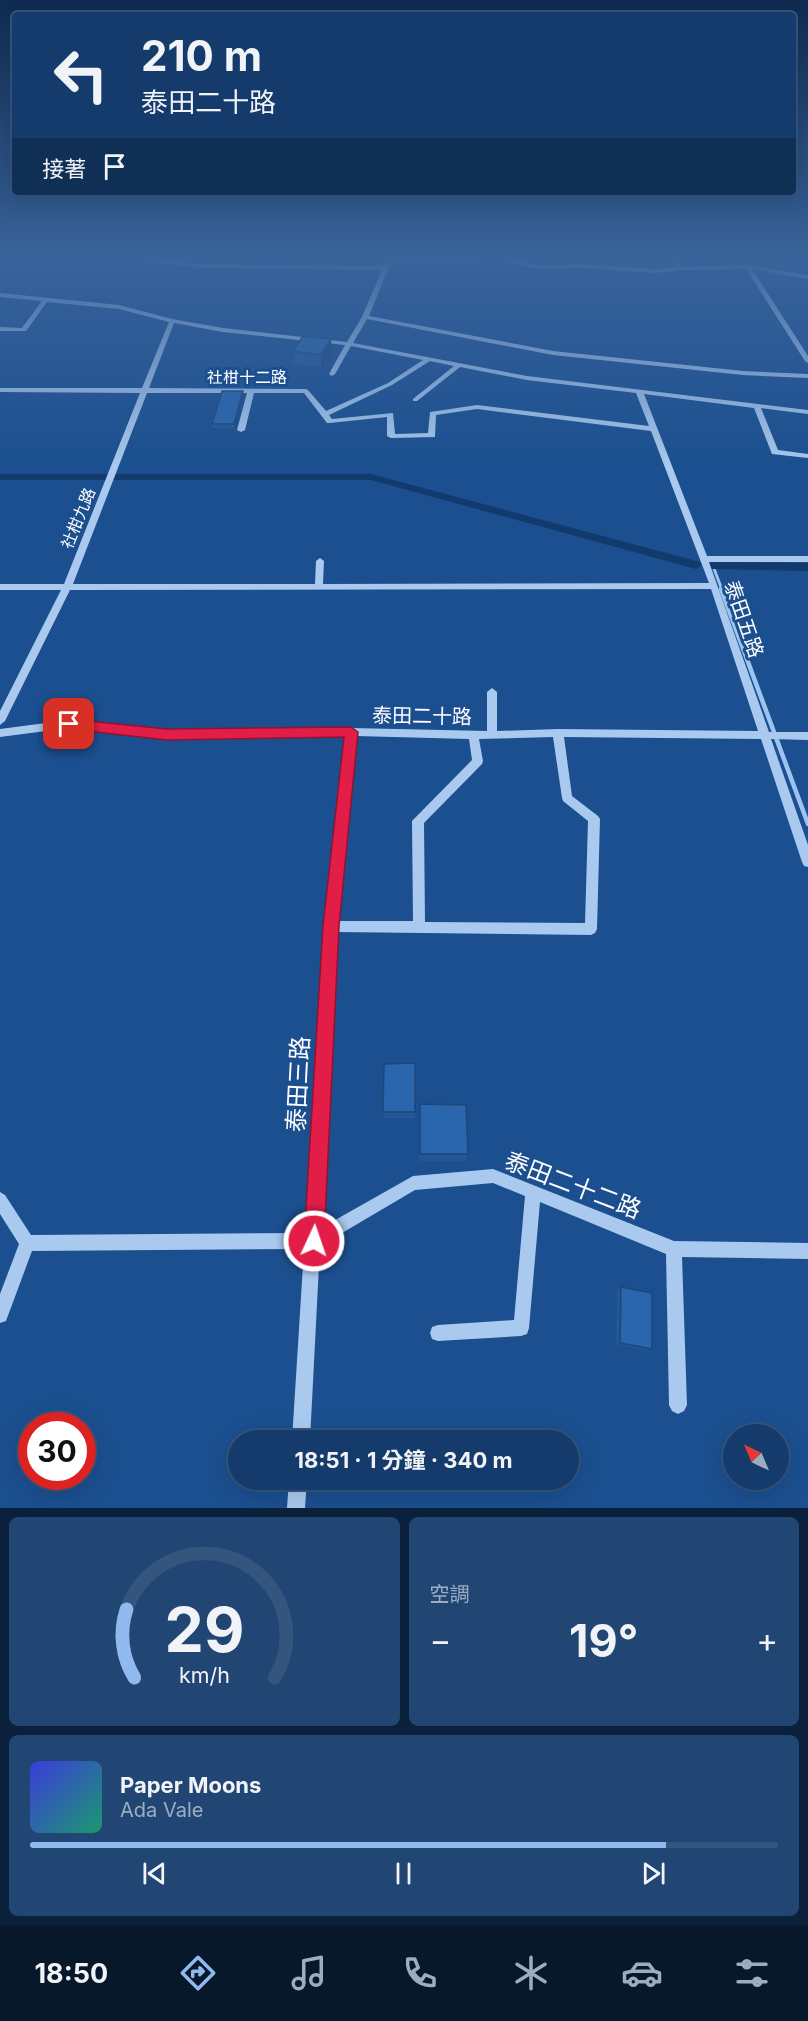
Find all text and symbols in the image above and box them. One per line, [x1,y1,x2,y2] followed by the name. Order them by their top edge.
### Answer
[141,30,262,81] text: 210 m
[42,36,120,114] icon: left
[141,86,276,119] text: 泰田二十路
[98,150,131,183] icon: arrive
[42,156,86,182] text: 接著
[207,367,287,387] street label: 社柑十二路
[57,485,99,551] street label: 社柑九路
[720,577,768,661] street label: 泰田五路
[43,698,94,749] pin
[372,703,472,729] street label: 泰田二十路
[52,707,85,740] icon: arrive
[281,1035,315,1133] street label: 泰田三路
[501,1146,645,1224] street label: 泰田二十二路
[282,1209,346,1273] position arrow
[18,1412,96,1490] speed limit sign: 30
[723,1424,789,1490] north arrow
[723,1424,789,1490] map controls
[294,1447,513,1473] text: 18:51 · 1 分鐘 · 340 m
[430,1582,470,1606] text: 空調
[164,1592,244,1667] text: 29
[569,1613,638,1668] text: 19°
[430,1620,451,1660] text: −
[756,1620,778,1660] text: +
[179,1663,230,1689] text: km/h
[120,1772,261,1798] text: Paper Moons
[120,1798,203,1822] text: Ada Vale
[138,1857,171,1890] icon: previous
[387,1857,420,1890] icon: pause
[637,1857,670,1890] icon: next
[177,1952,219,1994] icon: directions
[288,1952,330,1994] icon: music
[399,1952,441,1994] icon: phone
[510,1952,552,1994] icon: climate
[621,1952,663,1994] icon: car
[731,1952,773,1994] icon: filters
[34,1957,108,1990] text: 18:50

